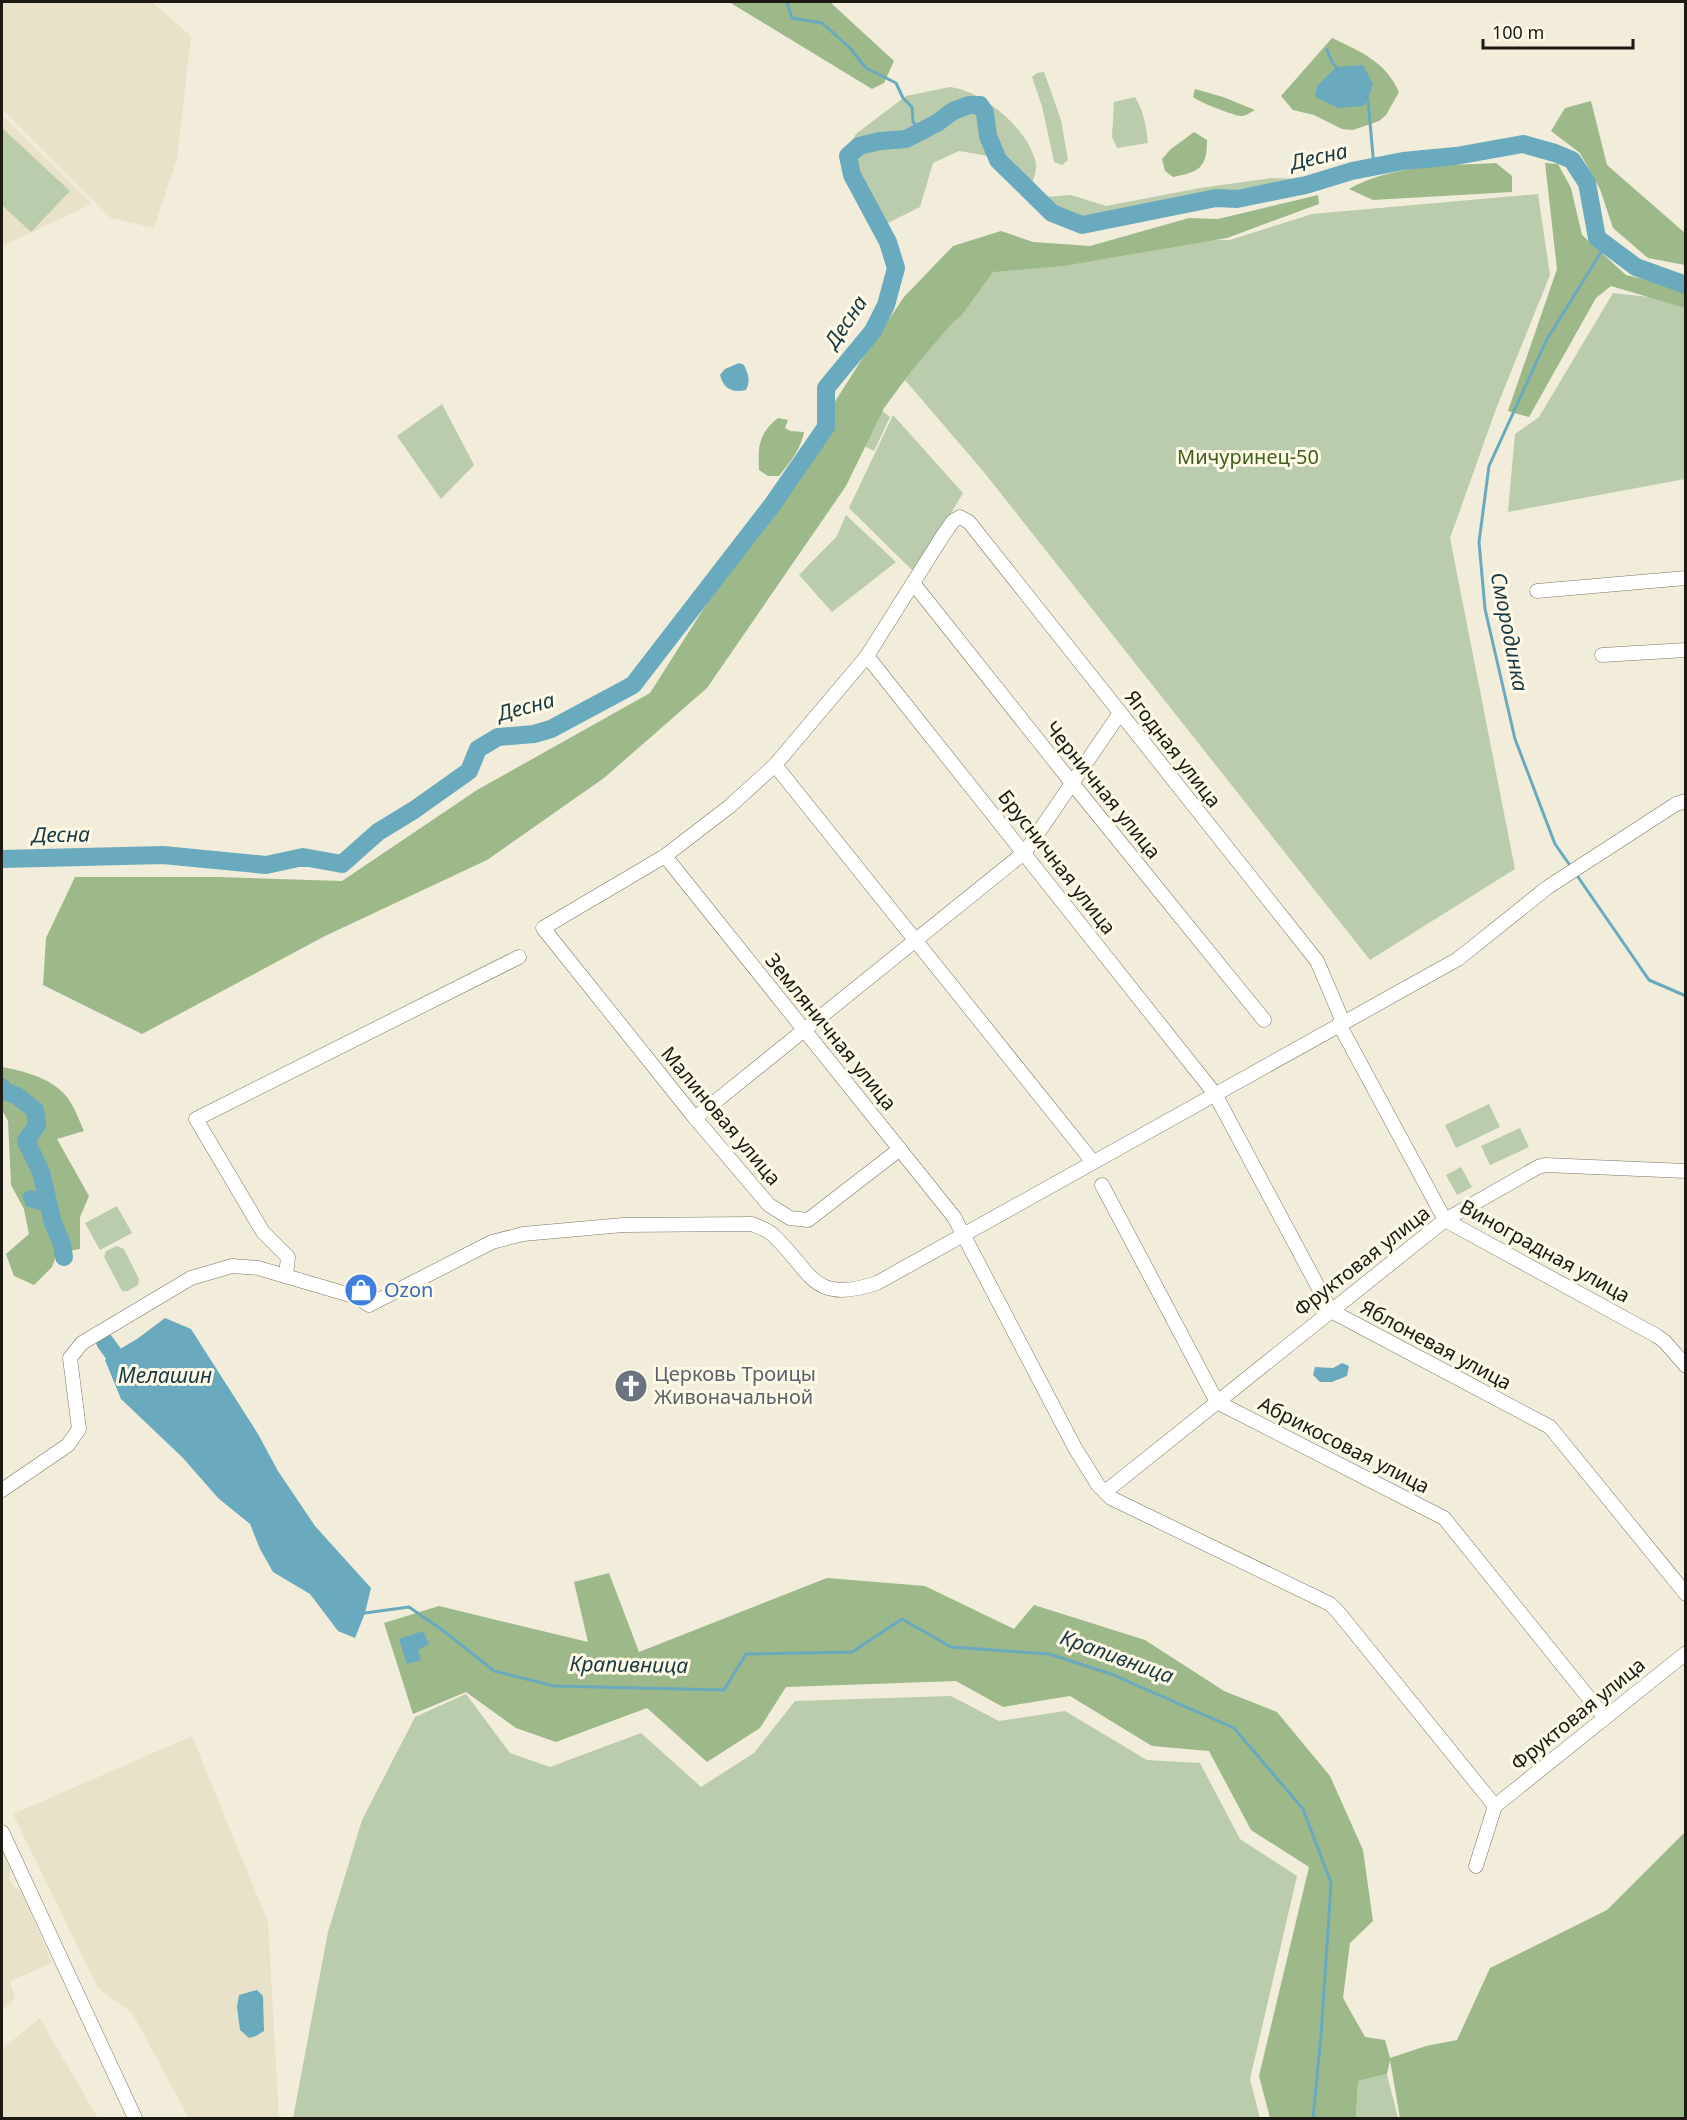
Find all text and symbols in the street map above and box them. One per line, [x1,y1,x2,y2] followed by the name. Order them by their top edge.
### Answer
[1483,12,1633,50] scale bar
[1492,20,1544,44] text: 100 m
[1285,136,1350,177] water label: Десна
[816,289,873,355] water label: Десна
[1177,443,1319,470] park label: Мичуринец-50
[1485,570,1535,694] water label: Смородинка
[1119,684,1228,813] street label: Ягодная улица
[492,685,558,728] water label: Десна
[1039,715,1167,864] street label: Черничная улица
[992,784,1122,940] street label: Брусничная улица
[30,819,90,849] water label: Десна
[760,948,903,1116] street label: Земляничная улица
[655,1041,787,1191] street label: Малиновая улица
[1455,1193,1635,1309] street label: Виноградная улица
[1288,1199,1435,1322] street label: Фруктовая улица
[343,1272,379,1308] shop icon: Ozon
[384,1276,433,1303] place label: Ozon
[1356,1293,1517,1396] street label: Яблоневая улица
[654,1360,816,1410] place label: Церковь Троицы Живоначальной
[118,1361,212,1389] water label: Мелашин
[613,1368,649,1404] church icon: Церковь Троицы Живоначальной
[1254,1390,1434,1499] street label: Абрикосовая улица
[1057,1623,1178,1690] water label: Крапивница
[569,1649,689,1679] water label: Крапивница
[1505,1651,1651,1776] street label: Фруктовая улица

